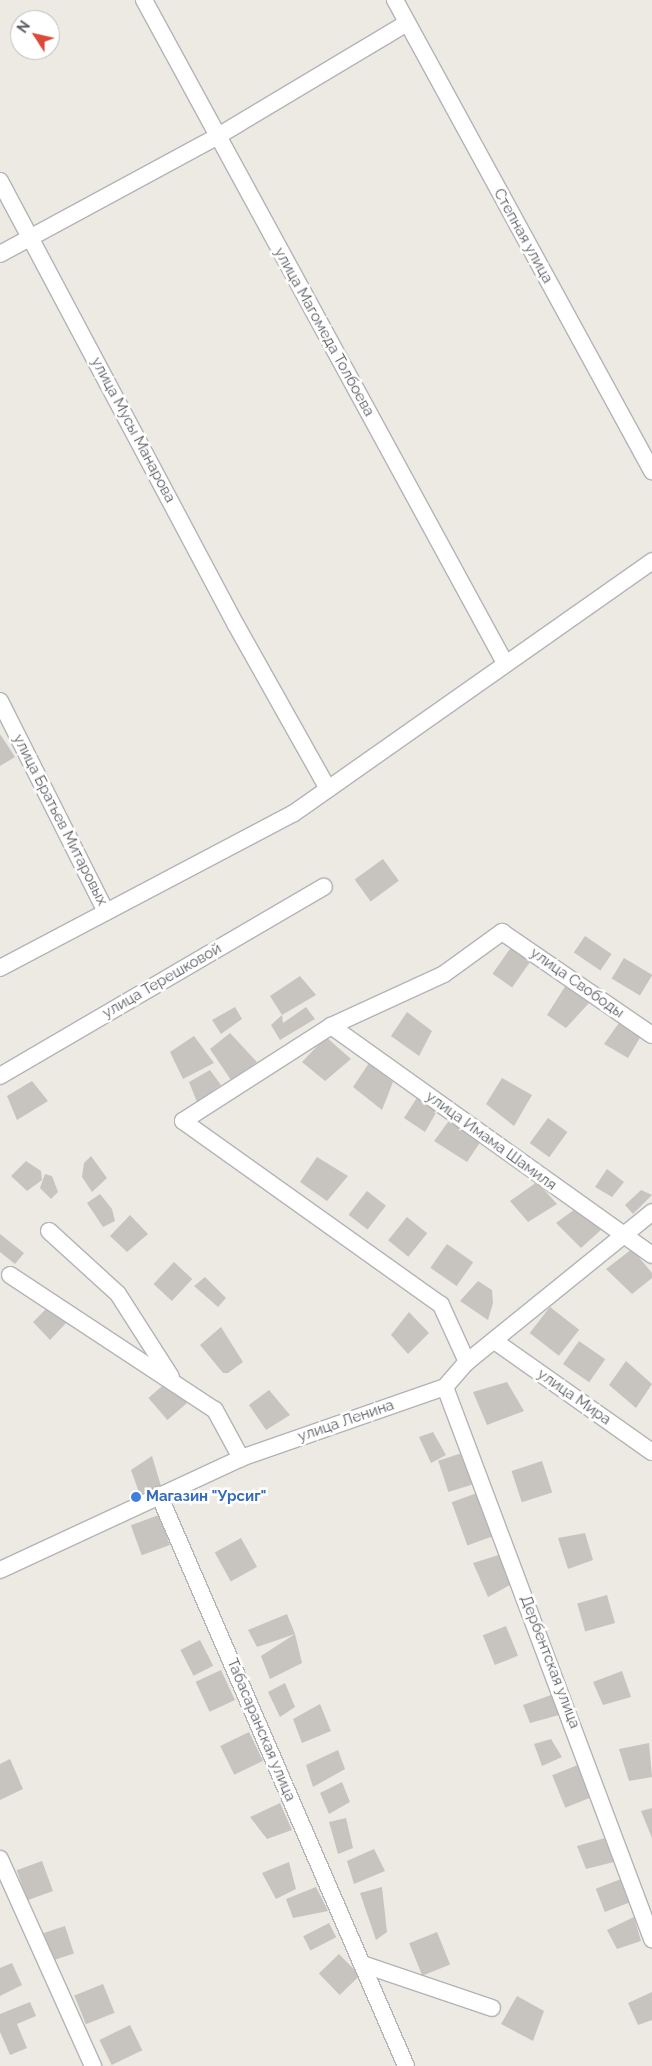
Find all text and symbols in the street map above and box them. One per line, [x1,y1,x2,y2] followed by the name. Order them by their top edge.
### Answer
[10,10,60,60] north arrow
[14,18,33,36] text: N
[490,185,556,287] street label: Степная улица
[270,244,378,420] street label: улица Магомеда Толбоева
[87,354,179,506] street label: улица Мусы Манарова
[9,731,111,909] street label: улица Братьев Митаровых
[99,940,225,1022] street label: улица Терешковой
[527,944,627,1022] street label: улица Свободы
[422,1088,560,1194] street label: улица Имама Шамиля
[534,1365,614,1429] street label: улица Мира
[296,1396,396,1446] street label: улица Ленина
[146,1488,267,1506] place label: Магазин "Урсиг"
[130,1491,142,1503] marker: Магазин "Урсиг"
[516,1593,584,1731] street label: Дербентская улица
[223,1656,299,1804] street label: Табасаранская улица

